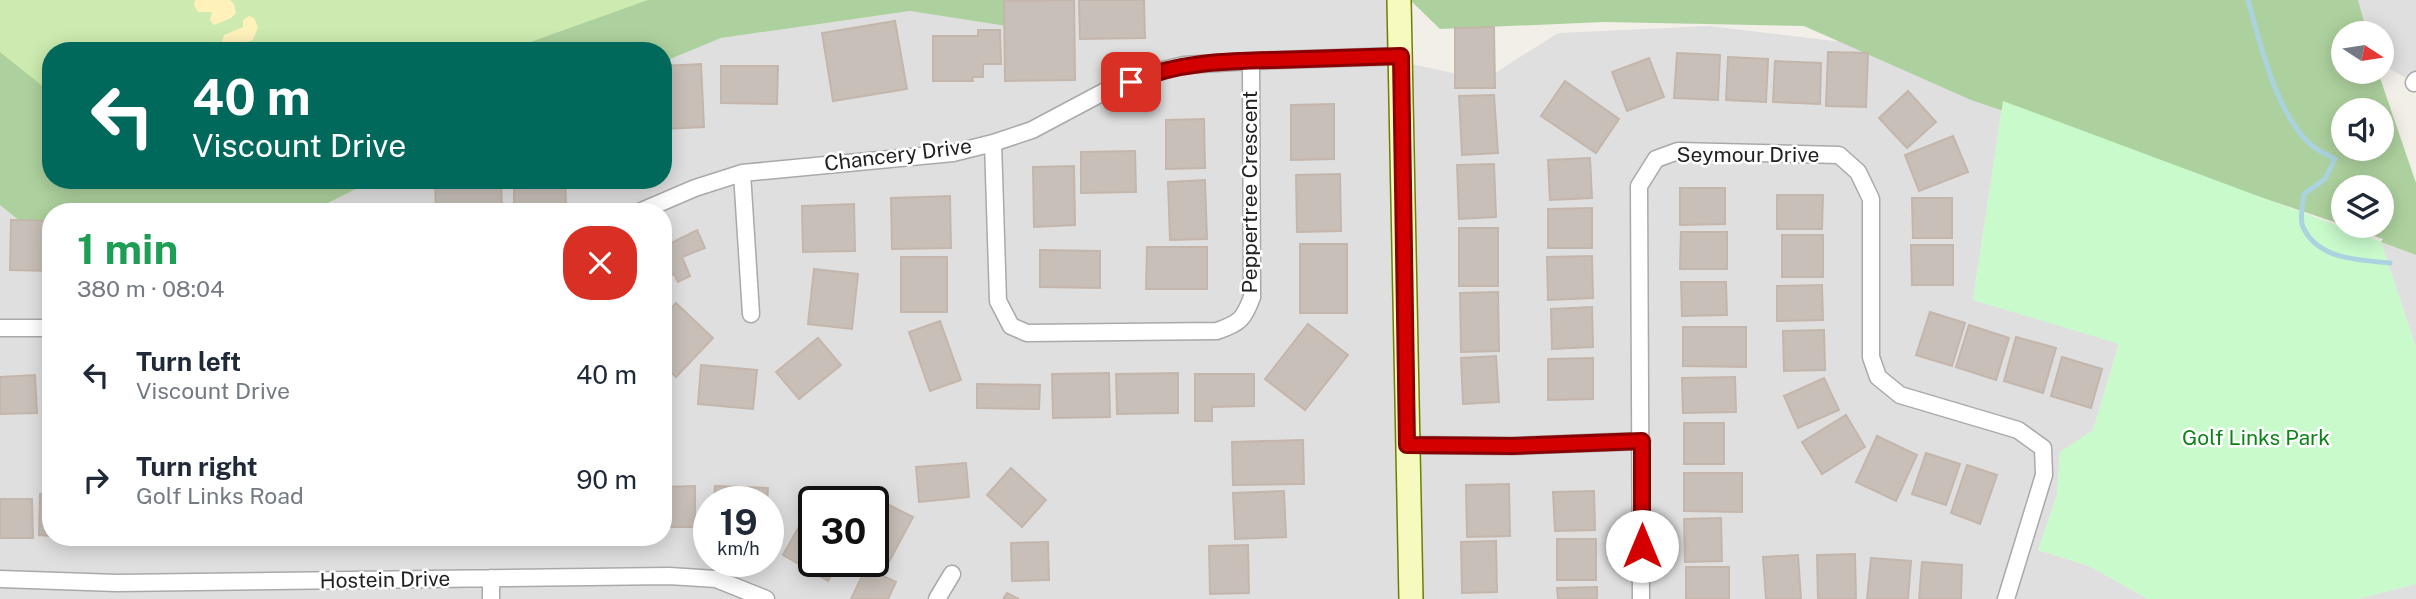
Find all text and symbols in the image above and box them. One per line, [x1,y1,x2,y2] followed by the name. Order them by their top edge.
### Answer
[2331,21,2394,84] north arrow
[2331,21,2394,238] map controls
[1101,52,1161,112] pin
[1112,63,1150,101] icon: arrive
[192,68,311,126] text: 40 m
[77,70,168,161] icon: left
[1237,91,1262,293] street label: Peppertree Crescent
[2331,98,2394,161] button: sound
[192,127,406,164] text: Viscount Drive
[823,133,973,176] street label: Chancery Drive
[1677,142,1819,167] street label: Seymour Drive
[2331,175,2394,238] button: layers
[77,224,178,273] text: 1 min
[563,226,637,300] button: close
[77,275,224,302] text: 380 m · 08:04
[136,346,241,377] text: Turn left
[77,356,115,394] icon: left
[576,359,637,390] text: 40 m
[136,377,290,404] text: Viscount Drive
[2182,425,2330,450] park label: Golf Links Park
[136,451,258,482] text: Turn right
[77,461,115,499] icon: right
[576,464,637,495] text: 90 m
[136,482,304,509] text: Golf Links Road
[798,486,889,577] speed limit sign: 30
[719,502,758,543] text: 19
[1605,509,1679,583] position arrow
[717,538,760,559] text: km/h
[319,566,451,593] street label: Hostein Drive

